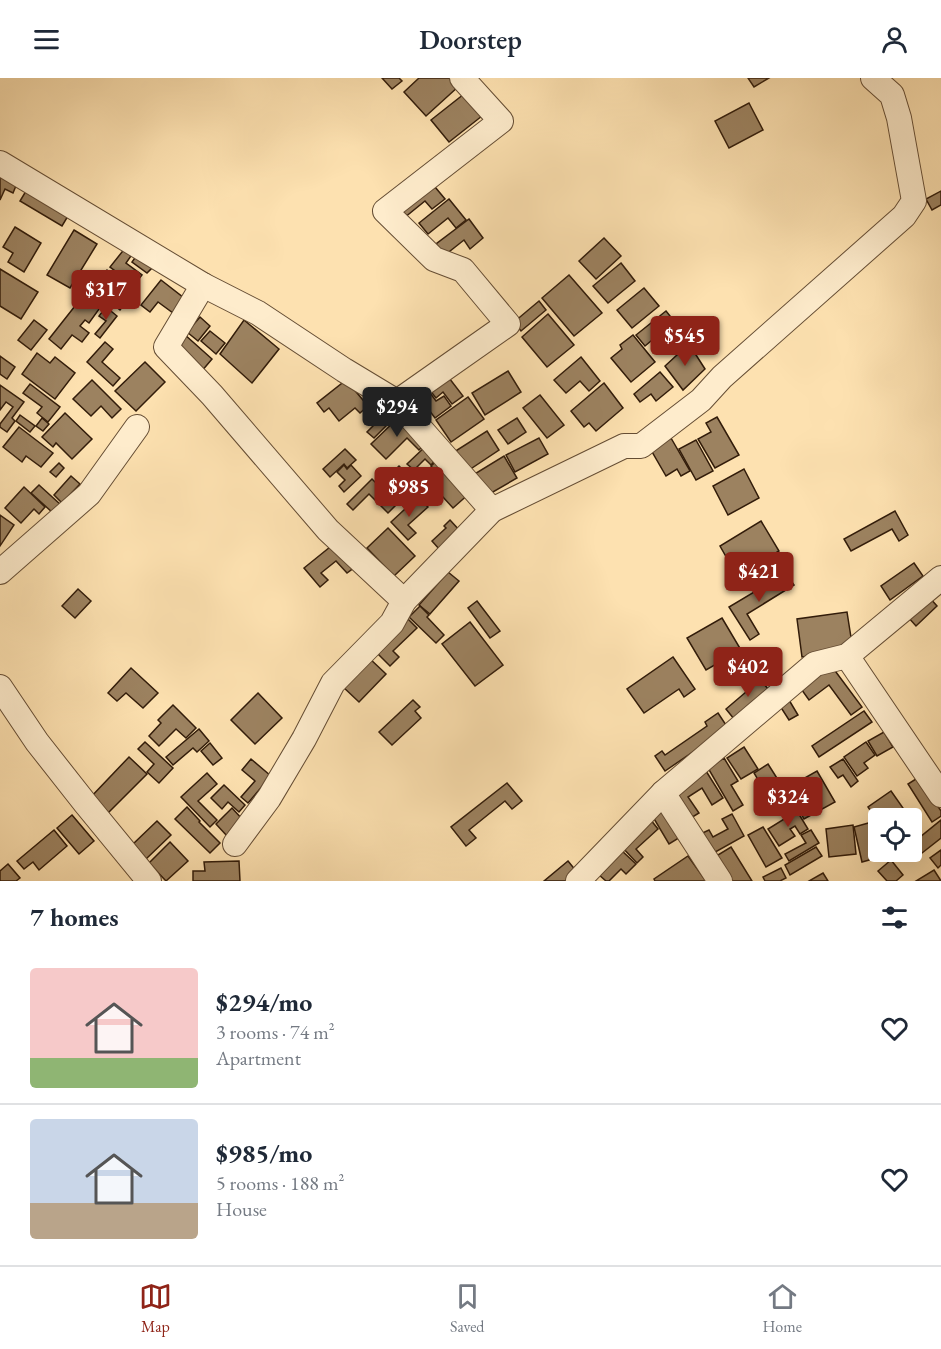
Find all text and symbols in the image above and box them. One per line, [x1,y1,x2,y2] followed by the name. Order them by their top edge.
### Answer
[419,22,522,57] text: Doorstep
[30,23,63,56] icon: menu
[878,23,911,56] icon: person
[70,270,142,321] pin: $317
[86,276,126,302] text: $317
[649,316,721,367] pin: $545
[665,322,705,348] text: $545
[361,387,433,438] pin: $294
[377,393,417,419] text: $294
[373,467,445,518] pin: $985
[389,473,429,499] text: $985
[723,552,795,603] pin: $421
[739,558,779,584] text: $421
[712,647,784,698] pin: $402
[728,653,768,679] text: $402
[752,777,824,828] pin: $324
[768,783,808,809] text: $324
[868,808,922,862] map controls
[868,808,922,862] button: locate
[30,900,119,934] text: 7 homes
[878,901,911,934] icon: filters
[216,985,312,1019] text: $294/mo
[78,992,150,1064] icon: home
[878,1012,911,1045] icon: heart
[216,1019,335,1045] text: 3 rooms · 74 m²
[216,1045,301,1071] text: Apartment
[216,1136,312,1170] text: $985/mo
[78,1143,150,1215] icon: home
[878,1163,911,1196] icon: heart
[216,1170,344,1196] text: 5 rooms · 188 m²
[216,1196,267,1222] text: House
[139,1280,172,1337] tab: Map
[450,1280,484,1337] tab: Saved
[762,1280,802,1337] tab: Home

